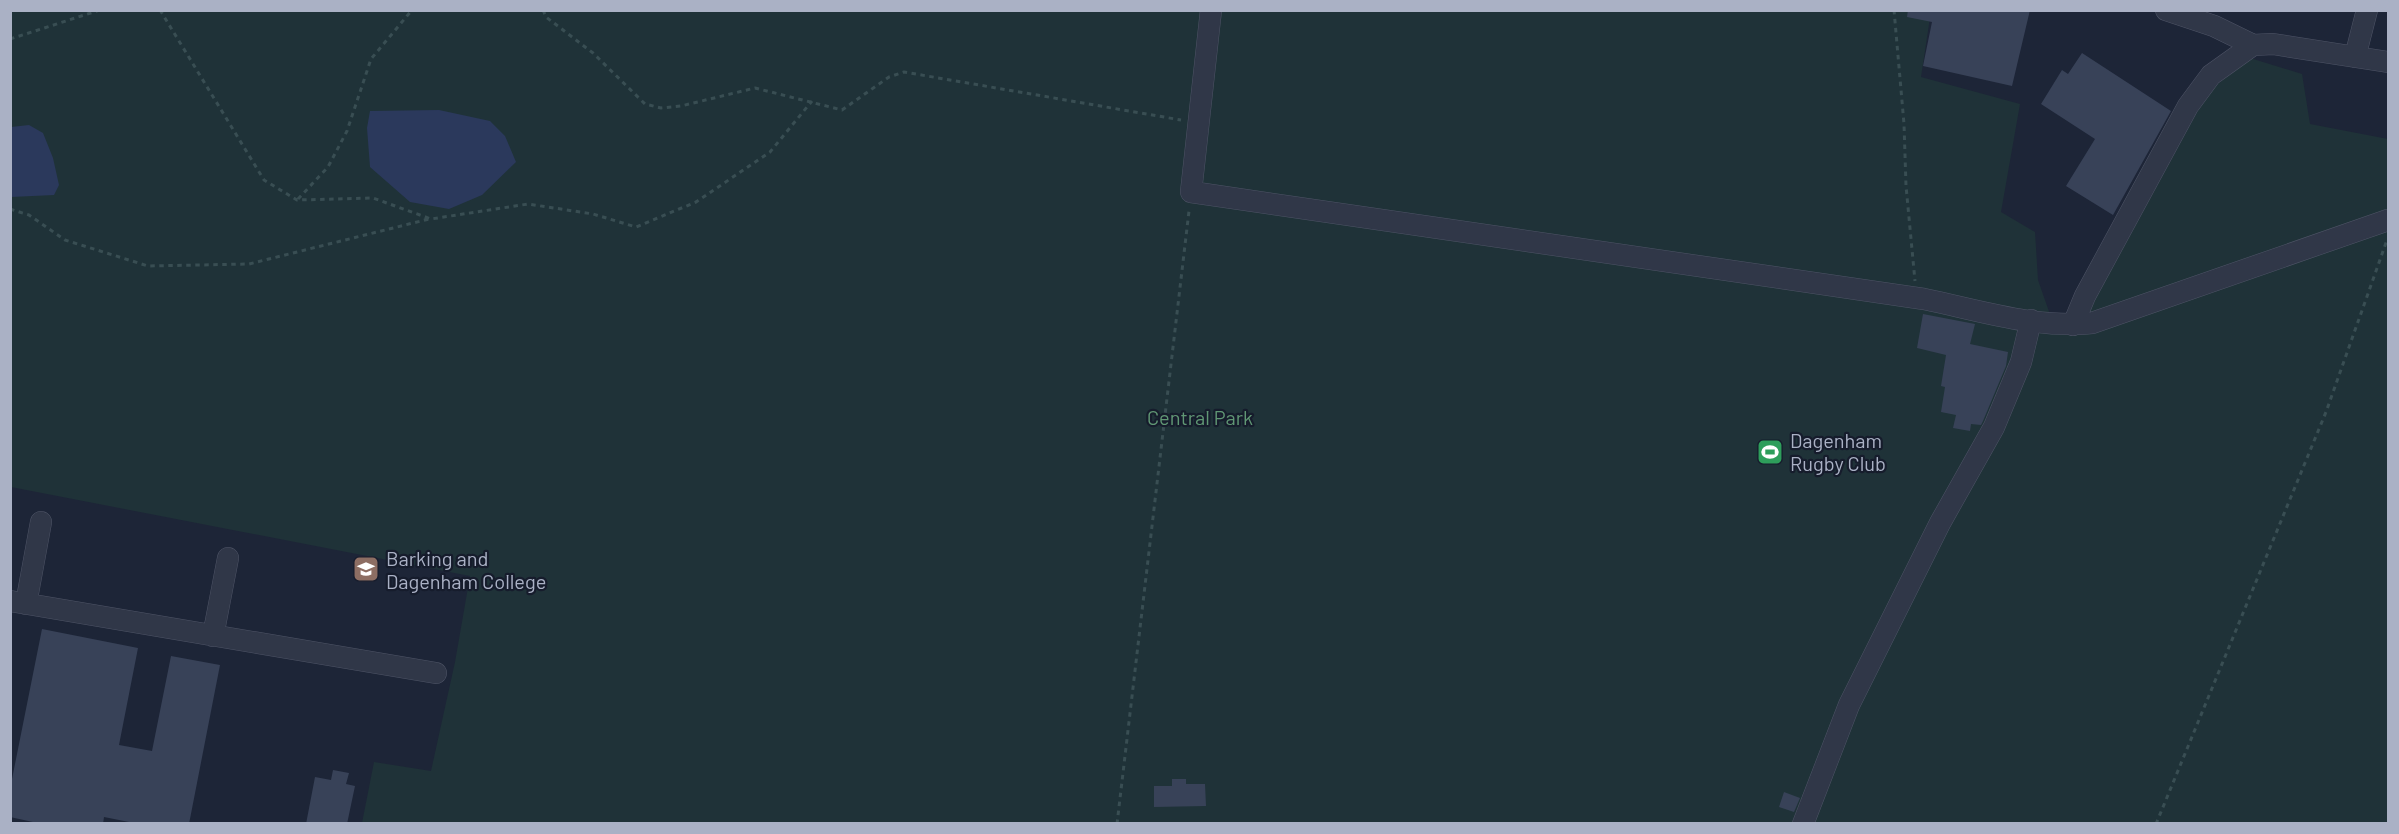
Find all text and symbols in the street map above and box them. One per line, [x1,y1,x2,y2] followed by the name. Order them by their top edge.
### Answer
[1147,405,1253,429] park label: Central Park
[1790,428,1886,475] place label: Dagenham Rugby Club
[1755,437,1785,467] sports icon: Dagenham Rugby Club
[386,546,546,593] place label: Barking and Dagenham College
[351,554,381,584] school or university icon: Barking and Dagenham College

